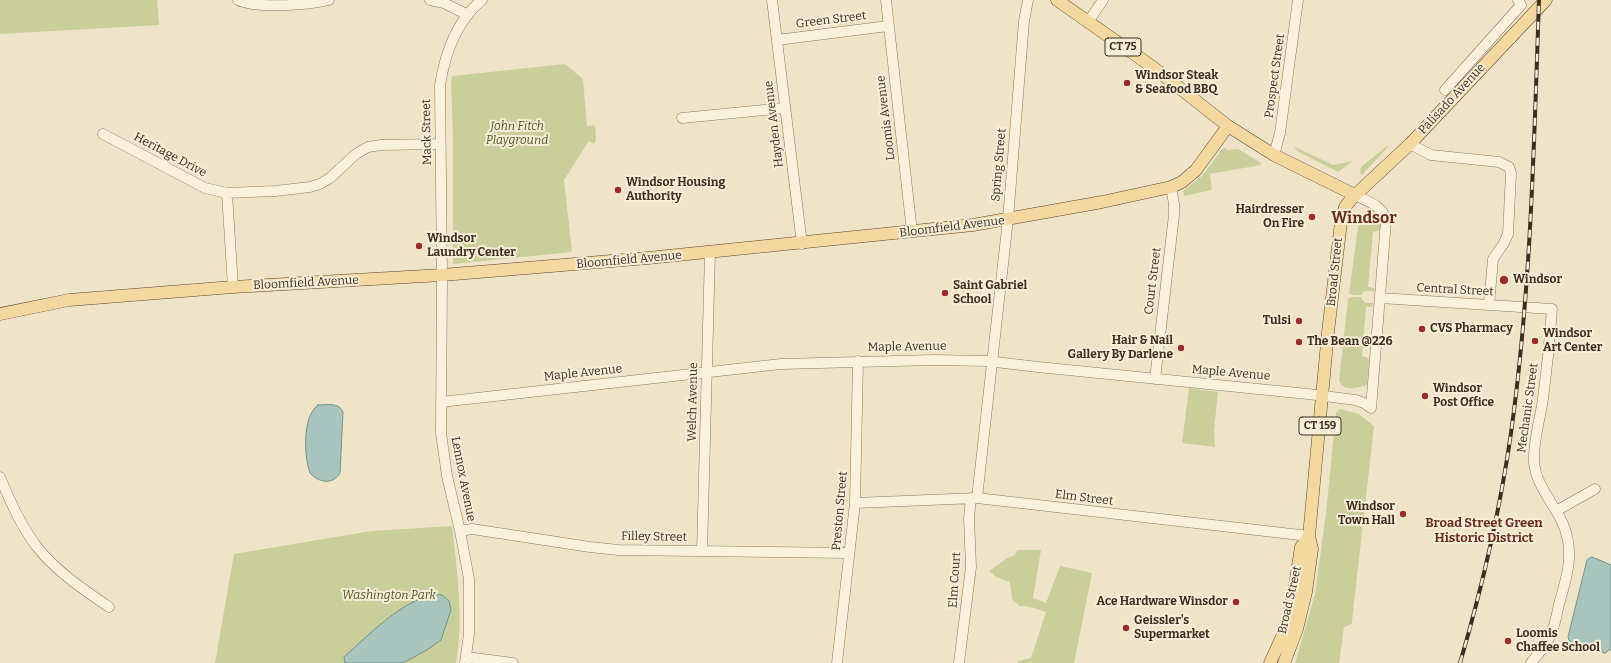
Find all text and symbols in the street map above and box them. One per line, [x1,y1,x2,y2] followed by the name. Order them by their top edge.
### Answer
[795,9,867,31] street label: Green Street
[1262,33,1288,119] street label: Prospect Street
[1105,38,1141,56] road number: CT 75
[1416,61,1488,137] street label: Palisado Avenue
[1135,69,1218,97] place label: Windsor Steak & Seafood BBQ
[874,75,898,161] street label: Loomis Avenue
[1122,78,1132,88] marker: Windsor Steak & Seafood BBQ
[762,80,786,168] street label: Hayden Avenue
[419,99,435,165] street label: Mack Street
[486,120,548,148] park label: John Fitch Playground
[989,128,1009,202] street label: Spring Street
[131,130,209,180] street label: Heritage Drive
[626,176,725,204] place label: Windsor Housing Authority
[613,185,623,195] marker: Windsor Housing Authority
[1235,203,1304,231] place label: Hairdresser On Fire
[1331,209,1397,229] district label: Windsor
[1307,212,1317,222] marker: Hairdresser On Fire
[899,213,1005,241] street label: Bloomfield Avenue
[427,232,516,260] place label: Windsor Laundry Center
[1324,237,1346,307] street label: Broad Street
[414,241,424,251] marker: Windsor Laundry Center
[1142,247,1164,315] street label: Court Street
[576,248,682,272] street label: Bloomfield Avenue
[253,273,359,293] street label: Bloomfield Avenue
[1513,273,1562,287] place label: Windsor
[1498,274,1510,286] marker: Windsor
[953,279,1027,307] place label: Saint Gabriel School
[1416,281,1494,299] street label: Central Street
[940,288,950,298] marker: Saint Gabriel School
[1263,314,1291,328] place label: Tulsi
[1294,316,1304,326] marker: Tulsi
[1430,322,1513,336] place label: CVS Pharmacy
[1417,324,1427,334] marker: CVS Pharmacy
[1543,327,1602,355] place label: Windsor Art Center
[1068,334,1173,362] place label: Hair & Nail Gallery By Darlene
[1307,335,1393,349] place label: The Bean @226
[1530,336,1540,346] marker: Windsor Art Center
[1294,337,1304,347] marker: The Bean @226
[867,339,947,355] street label: Maple Avenue
[1176,343,1186,353] marker: Hair & Nail Gallery By Darlene
[543,362,623,384] street label: Maple Avenue
[685,362,701,442] street label: Welch Avenue
[1191,362,1271,384] street label: Maple Avenue
[1515,362,1541,454] street label: Mechanic Street
[1433,382,1494,410] place label: Windsor Post Office
[1420,391,1430,401] marker: Windsor Post Office
[1299,417,1341,435] road number: CT 159
[448,435,478,523] street label: Lennox Avenue
[829,471,851,551] street label: Preston Street
[1054,487,1114,509] street label: Elm Street
[1338,500,1395,528] place label: Windsor Town Hall
[1398,509,1408,519] marker: Windsor Town Hall
[1425,515,1543,546] district label: Broad Street Green Historic District
[621,529,687,545] street label: Filley Street
[946,551,964,609] street label: Elm Court
[1275,565,1305,635] street label: Broad Street
[342,589,436,603] park label: Washington Park
[1097,595,1228,609] place label: Ace Hardware Winsdor
[1231,597,1241,607] marker: Ace Hardware Winsdor
[1134,614,1210,642] place label: Geissler's Supermarket
[1121,623,1131,633] marker: Geissler's Supermarket
[1516,627,1600,655] place label: Loomis Chaffee School
[1503,636,1513,646] marker: Loomis Chaffee School

